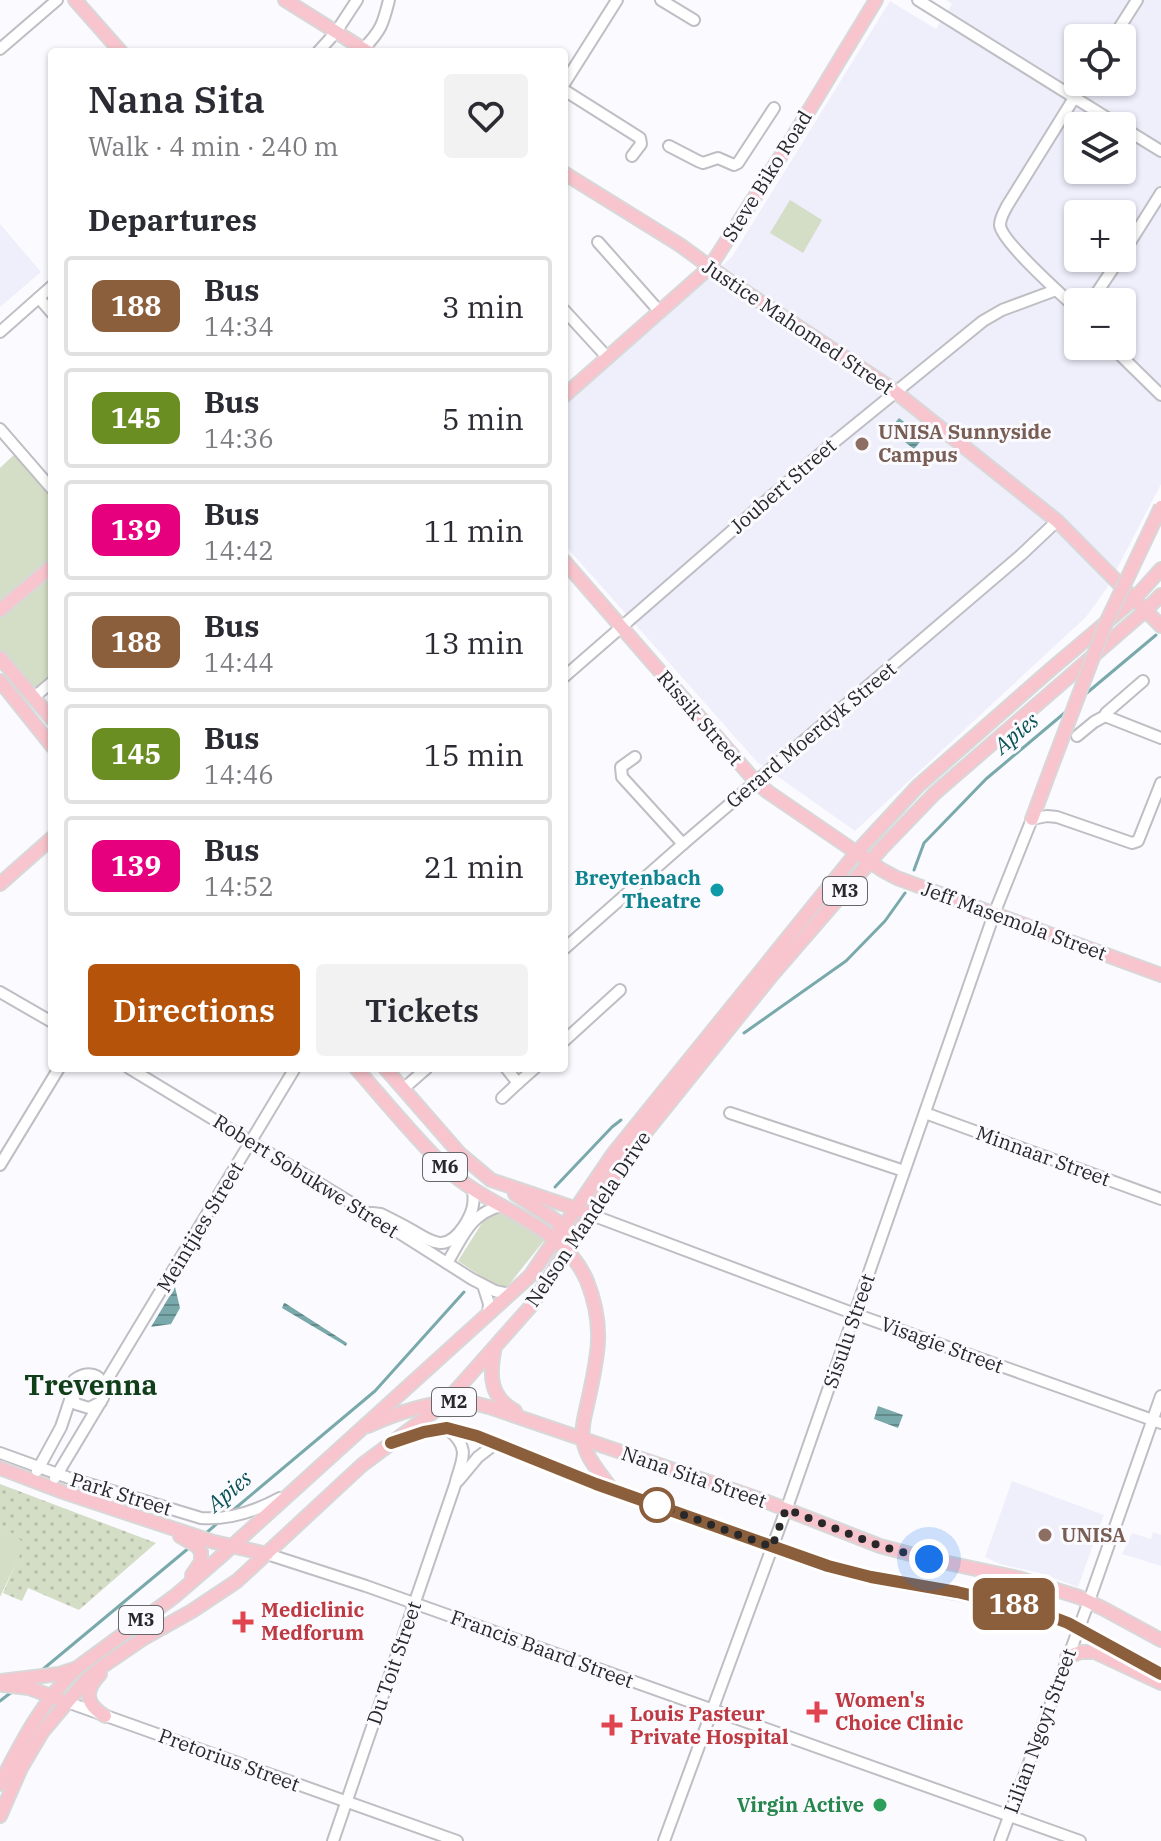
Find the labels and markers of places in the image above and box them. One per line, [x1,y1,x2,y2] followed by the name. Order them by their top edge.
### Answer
[878,418,1052,468] place label: UNISA Sunnyside Campus
[853,435,871,453] marker: UNISA Sunnyside Campus
[575,864,701,914] place label: Breytenbach Theatre
[708,881,726,899] marker: Breytenbach Theatre
[640,1488,674,1522] unlabelled marker
[1061,1521,1126,1548] place label: UNISA
[1036,1526,1054,1544] marker: UNISA
[261,1596,365,1646] place label: Mediclinic Medforum
[232,1611,254,1633] marker: Mediclinic Medforum
[835,1686,964,1736] place label: Women's Choice Clinic
[630,1700,789,1750] place label: Louis Pasteur Private Hospital
[806,1701,828,1723] marker: Women's Choice Clinic
[601,1714,623,1736] marker: Louis Pasteur Private Hospital
[737,1791,864,1818] place label: Virgin Active
[871,1796,889,1814] marker: Virgin Active

